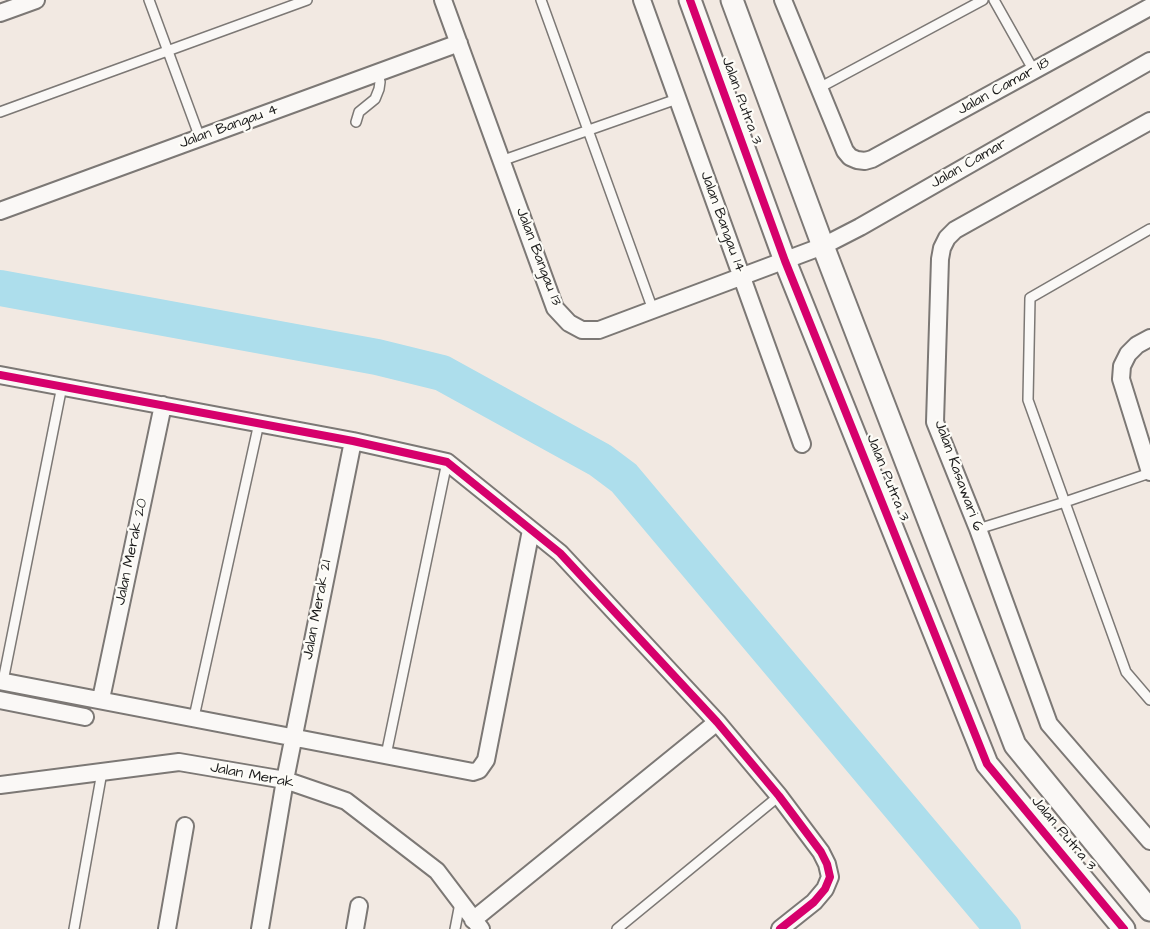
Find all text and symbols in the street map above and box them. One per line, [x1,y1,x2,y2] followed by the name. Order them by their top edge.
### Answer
[955,54,1053,120] street label: Jalan Camar 18
[717,55,765,147] street label: Jalan Putra 3
[177,101,281,153] street label: Jalan Bangau 4
[928,135,1010,193] street label: Jalan Camar
[695,169,749,275] street label: Jalan Bangau 14
[511,206,565,308] street label: Jalan Bangau 13
[930,418,986,534] street label: Jalan Kasawari 6
[861,432,913,524] street label: Jalan Putra 3
[112,497,152,607] street label: Jalan Merak 20
[300,559,336,661] street label: Jalan Merak 21
[209,759,295,793] street label: Jalan Merak
[1027,793,1099,875] street label: Jalan Putra 3

